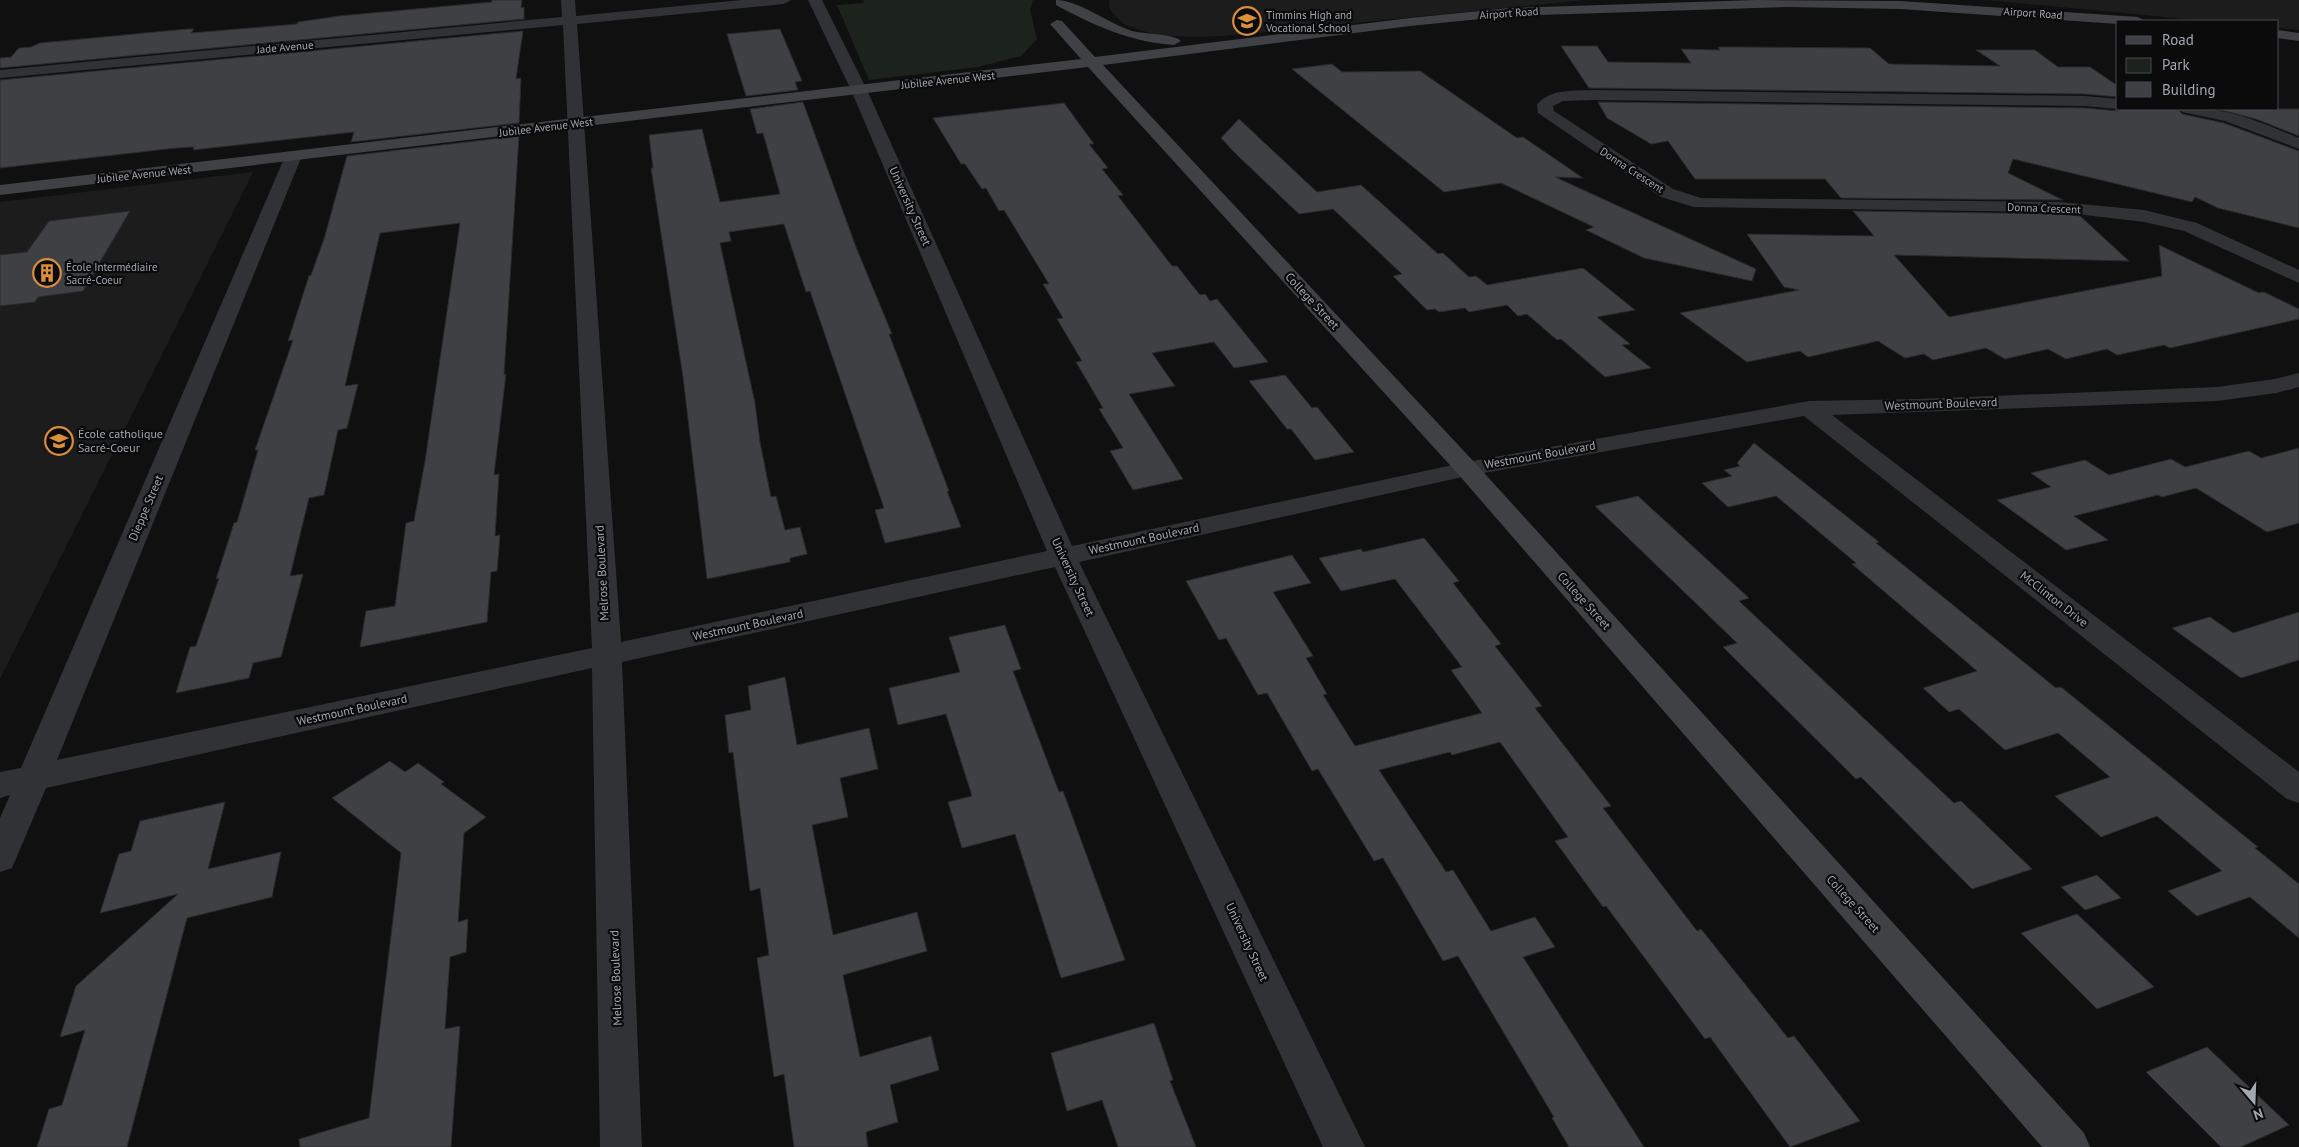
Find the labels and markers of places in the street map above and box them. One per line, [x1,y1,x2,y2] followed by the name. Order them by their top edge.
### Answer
[1232,6,1262,36] school or university icon: Timmins High and Vocational School
[1265,8,1352,35] place label: Timmins High and Vocational School
[32,258,62,288] building icon: École Intermédiaire Sacré-Coeur
[66,260,158,287] place label: École Intermédiaire Sacré-Coeur
[44,426,74,456] school or university icon: École catholique Sacré-Coeur
[78,426,163,455] place label: École catholique Sacré-Coeur

